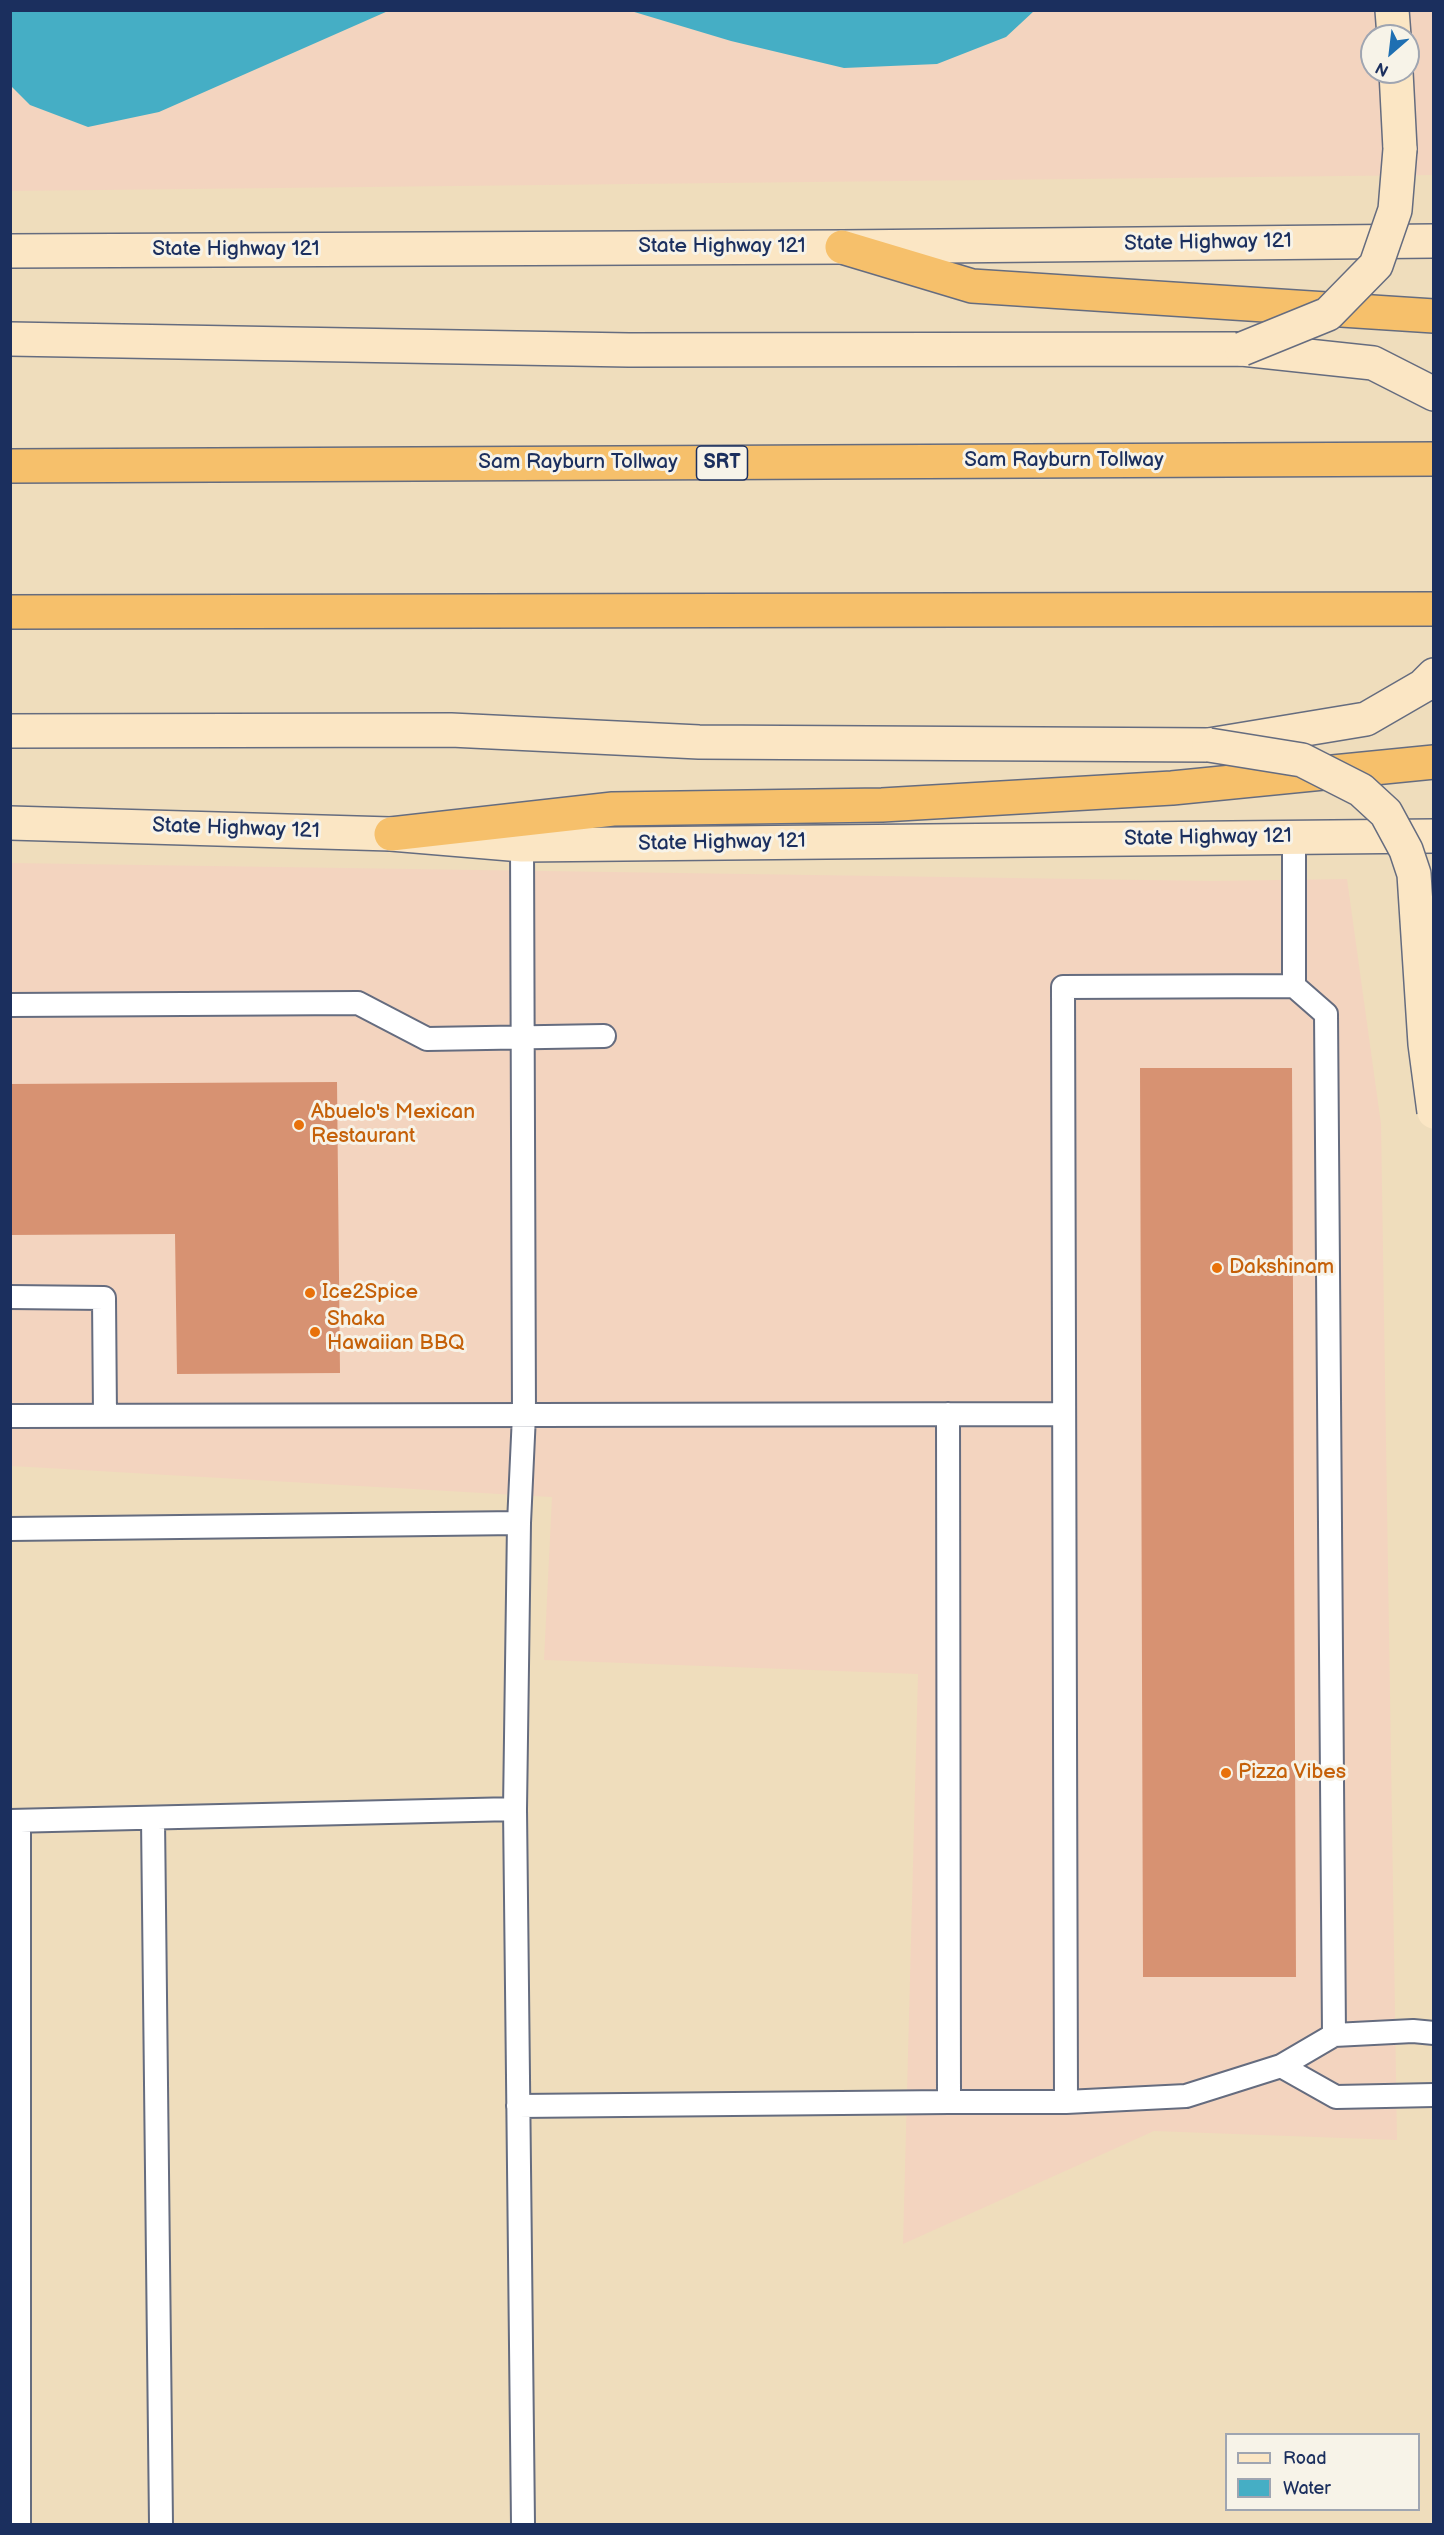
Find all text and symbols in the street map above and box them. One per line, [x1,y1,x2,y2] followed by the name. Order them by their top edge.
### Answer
[1360,24,1420,84] north arrow
[1372,57,1392,80] text: N
[1124,229,1292,257] street label: State Highway 121
[638,234,806,260] street label: State Highway 121
[152,237,320,263] street label: State Highway 121
[696,446,748,480] road number: SRT
[964,448,1164,474] street label: Sam Rayburn Tollway
[478,450,678,476] street label: Sam Rayburn Tollway
[152,813,320,845] street label: State Highway 121
[1124,824,1292,852] street label: State Highway 121
[638,829,806,857] street label: State Highway 121
[311,1100,475,1150] place label: Abuelo's Mexican Restaurant
[292,1118,306,1132] marker: Abuelo's Mexican Restaurant
[1229,1255,1334,1281] place label: Dakshinam
[1210,1261,1224,1275] marker: Dakshinam
[322,1280,418,1306] place label: Ice2Spice
[303,1286,317,1300] marker: Ice2Spice
[327,1307,464,1357] place label: Shaka Hawaiian BBQ
[308,1325,322,1339] marker: Shaka Hawaiian BBQ
[1238,1760,1346,1786] place label: Pizza Vibes
[1219,1766,1233,1780] marker: Pizza Vibes
[1225,2433,1420,2511] legend
[1283,2448,1327,2469] text: Road
[1283,2478,1331,2499] text: Water

